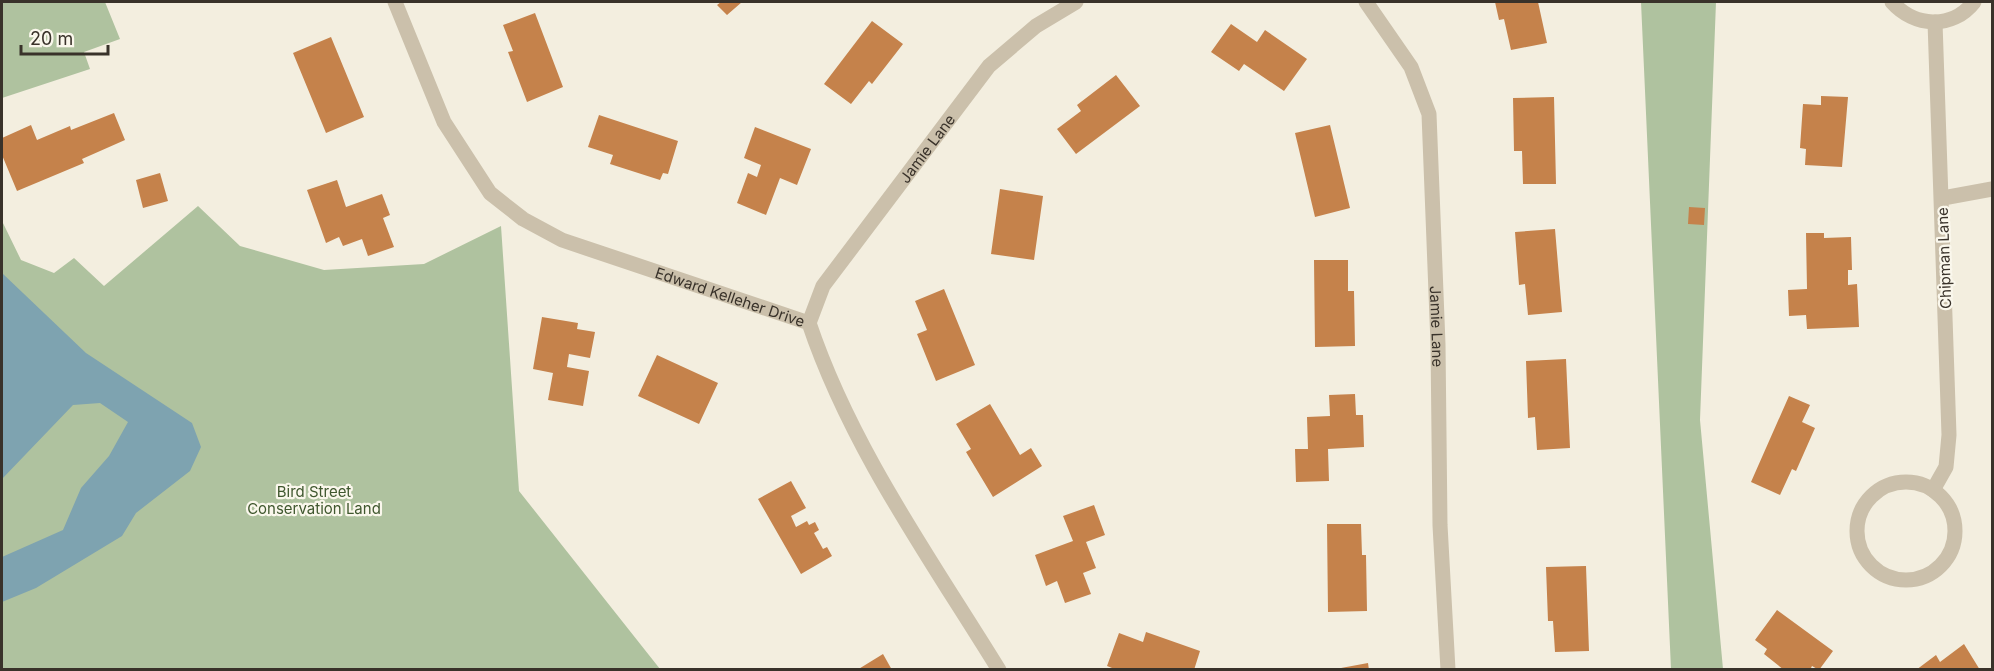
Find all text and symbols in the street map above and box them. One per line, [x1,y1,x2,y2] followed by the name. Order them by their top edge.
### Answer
[21,18,108,56] scale bar
[30,28,73,49] text: 20 m
[895,110,959,187] street label: Jamie Lane
[1933,207,1955,309] street label: Chipman Lane
[653,263,808,331] street label: Edward Kelleher Drive
[1426,285,1448,367] street label: Jamie Lane
[247,482,381,518] park label: Bird Street Conservation Land

